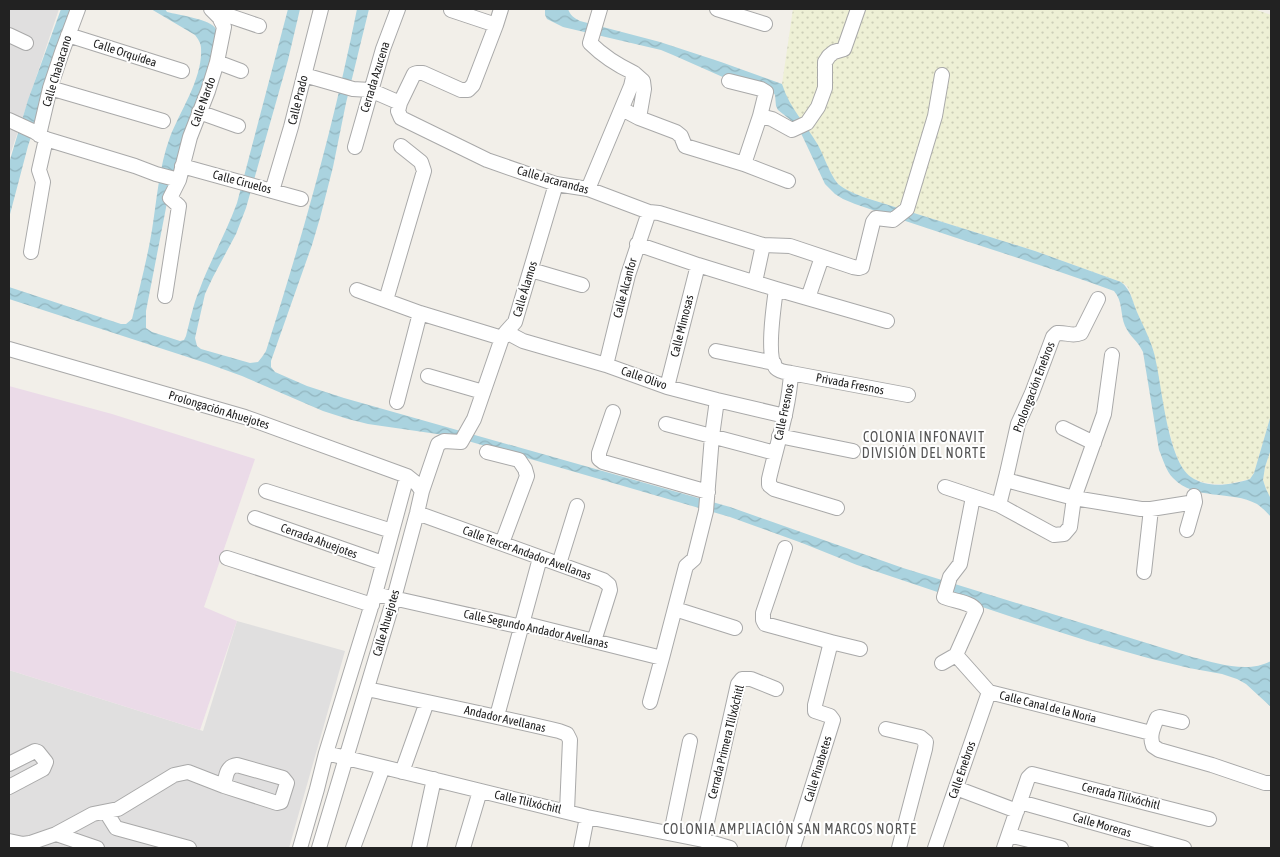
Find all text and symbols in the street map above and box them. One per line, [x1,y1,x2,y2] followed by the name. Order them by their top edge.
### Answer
[40,33,75,108] street label: Calle Chabacano
[92,36,158,70] street label: Calle Orquídea
[358,40,392,114] street label: Cerrada Azucena
[285,74,311,126] street label: Calle Prado
[188,75,219,129] street label: Calle Nardo
[516,163,590,197] street label: Calle Jacarandas
[211,167,273,197] street label: Calle Ciruelos
[610,256,640,320] street label: Calle Alcanfor
[510,259,540,319] street label: Calle Álamos
[668,294,696,358] street label: Calle Mimosas
[1010,340,1058,434] street label: Prolongación Enebros
[619,364,669,393] street label: Calle Olivo
[815,371,885,397] street label: Privada Fresnos
[771,382,797,442] street label: Calle Fresnos
[167,388,271,432] street label: Prolongación Ahuejotes
[862,429,986,461] district label: COLONIA INFONAVIT DIVISIÓN DEL NORTE
[279,521,359,561] street label: Cerrada Ahuejotes
[461,523,593,583] street label: Calle Tercer Andador Avellanas
[370,588,402,658] street label: Calle Ahuejotes
[462,607,610,651] street label: Calle Segundo Andador Avellanas
[705,683,747,801] street label: Cerrada Primera Tlilxóchitl
[998,688,1098,726] street label: Calle Canal de la Noria
[463,703,547,735] street label: Andador Avellanas
[801,734,835,804] street label: Calle Pinabetes
[946,739,978,801] street label: Calle Enebros
[1080,779,1162,813] street label: Cerrada Tlilxóchitl
[493,787,564,817] street label: Calle Tlilxóchitl
[1071,810,1133,840] street label: Calle Moreras
[663,821,917,837] district label: COLONIA AMPLIACIÓN SAN MARCOS NORTE

